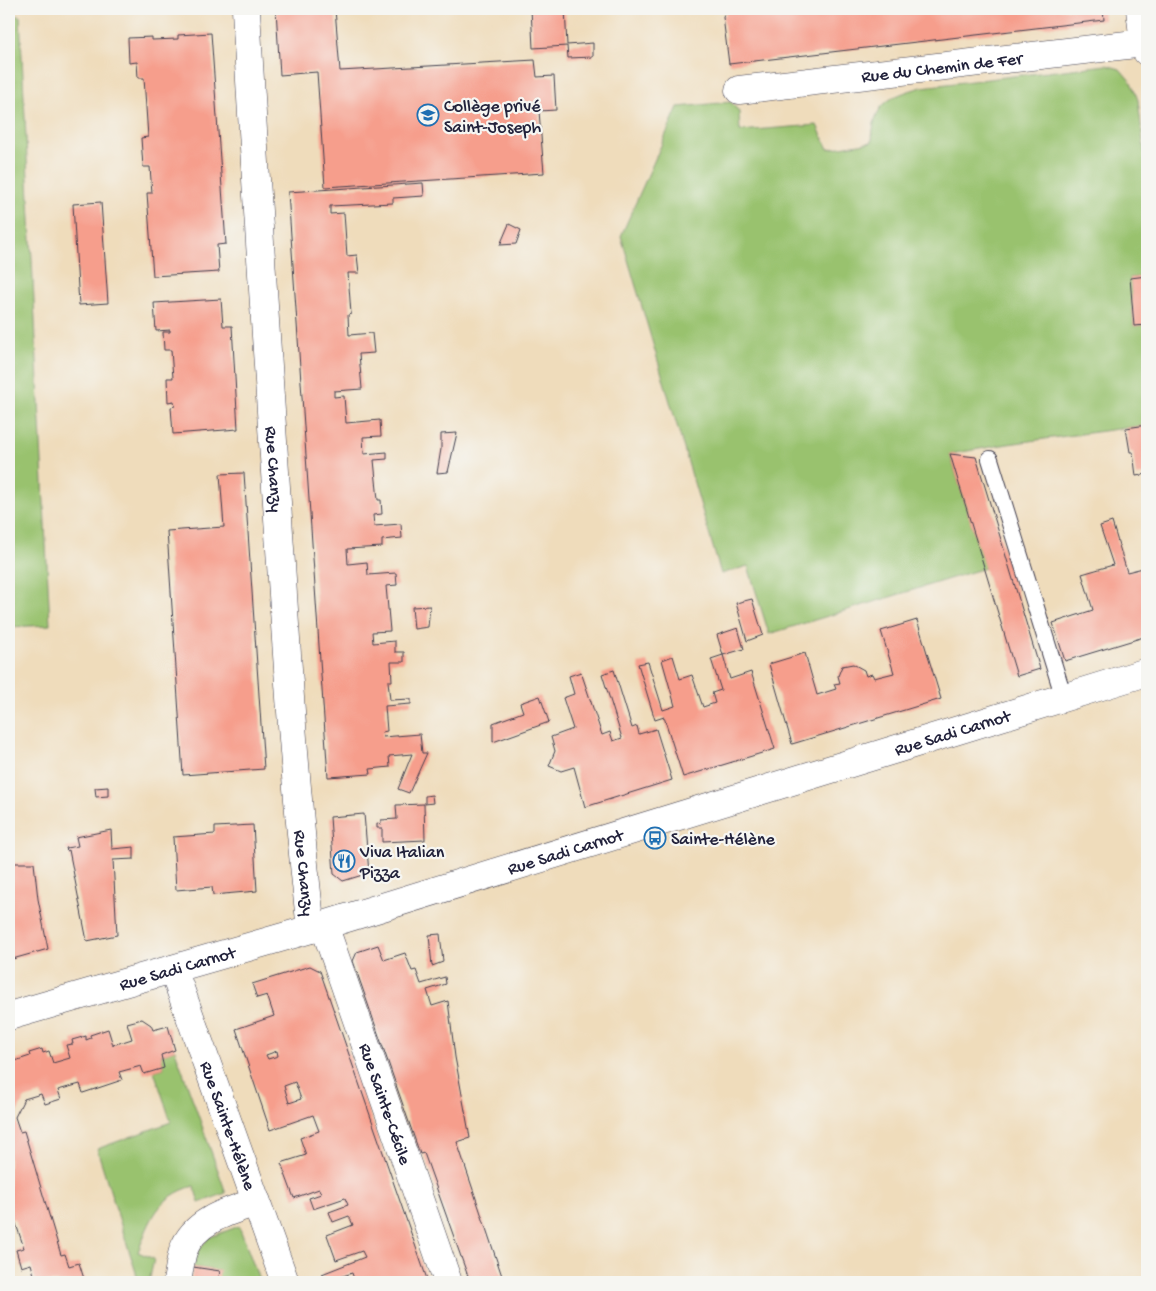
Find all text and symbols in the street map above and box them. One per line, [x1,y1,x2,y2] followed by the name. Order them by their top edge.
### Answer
[860,49,1025,89] street label: Rue du Chemin de Fer
[444,97,541,139] place label: Collège privé Saint-Joseph
[416,103,440,127] school or university icon: Collège privé Saint-Joseph
[259,426,286,513] street label: Rue Chanzy
[892,706,1015,762] street label: Rue Sadi Carnot
[505,825,628,881] street label: Rue Sadi Carnot
[643,826,667,850] bus stop icon: Sainte-Hélène
[288,829,317,917] street label: Rue Chanzy
[671,830,775,851] place label: Sainte-Hélène
[359,843,445,885] place label: Viva Italian Pizza
[332,849,356,873] restaurant icon: Viva Italian Pizza
[117,943,240,997] street label: Rue Sadi Carnot
[353,1041,415,1168] street label: Rue Sainte-Cécile
[194,1059,259,1194] street label: Rue Sainte-Hélène

